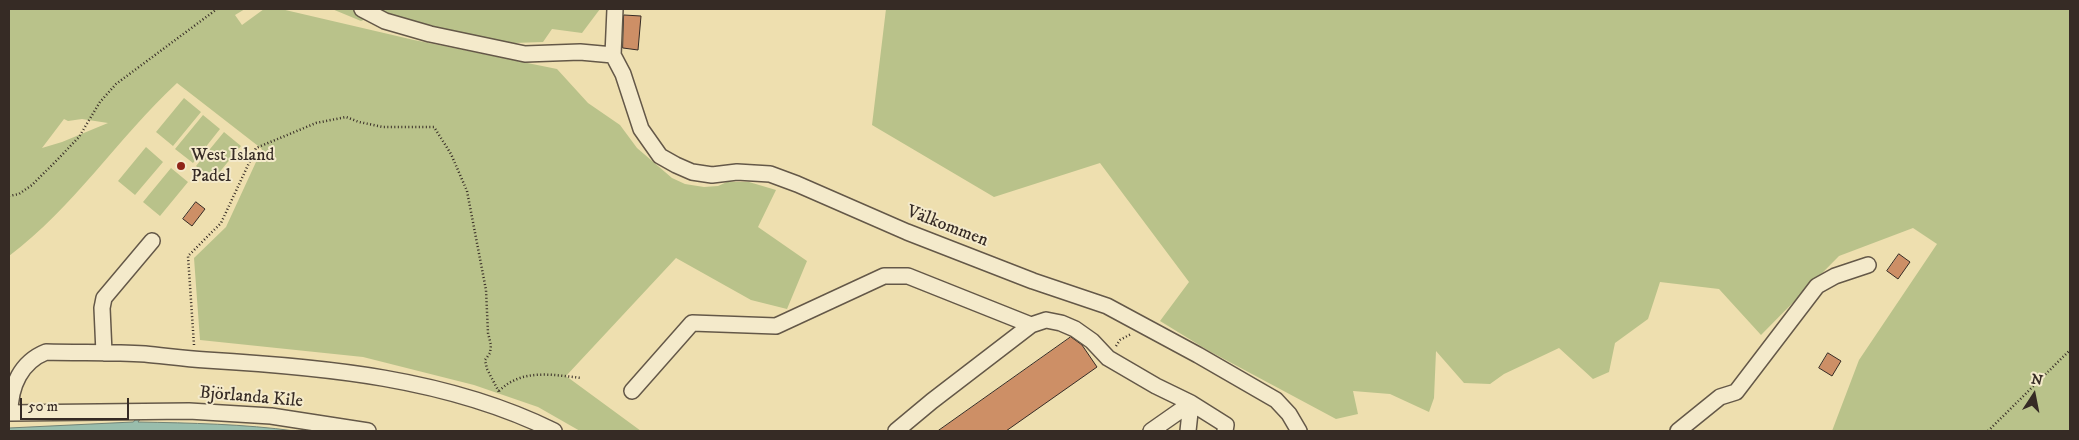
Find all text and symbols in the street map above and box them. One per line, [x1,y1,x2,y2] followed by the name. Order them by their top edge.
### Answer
[191,145,275,188] place label: West Island Padel
[175,160,187,172] marker: West Island Padel
[903,202,991,252] street label: Välkommen
[2009,370,2059,420] north arrow
[2030,370,2044,390] text: N
[198,383,304,413] street label: Björlanda Kile
[22,388,131,420] scale bar
[28,397,58,416] text: 50 m

